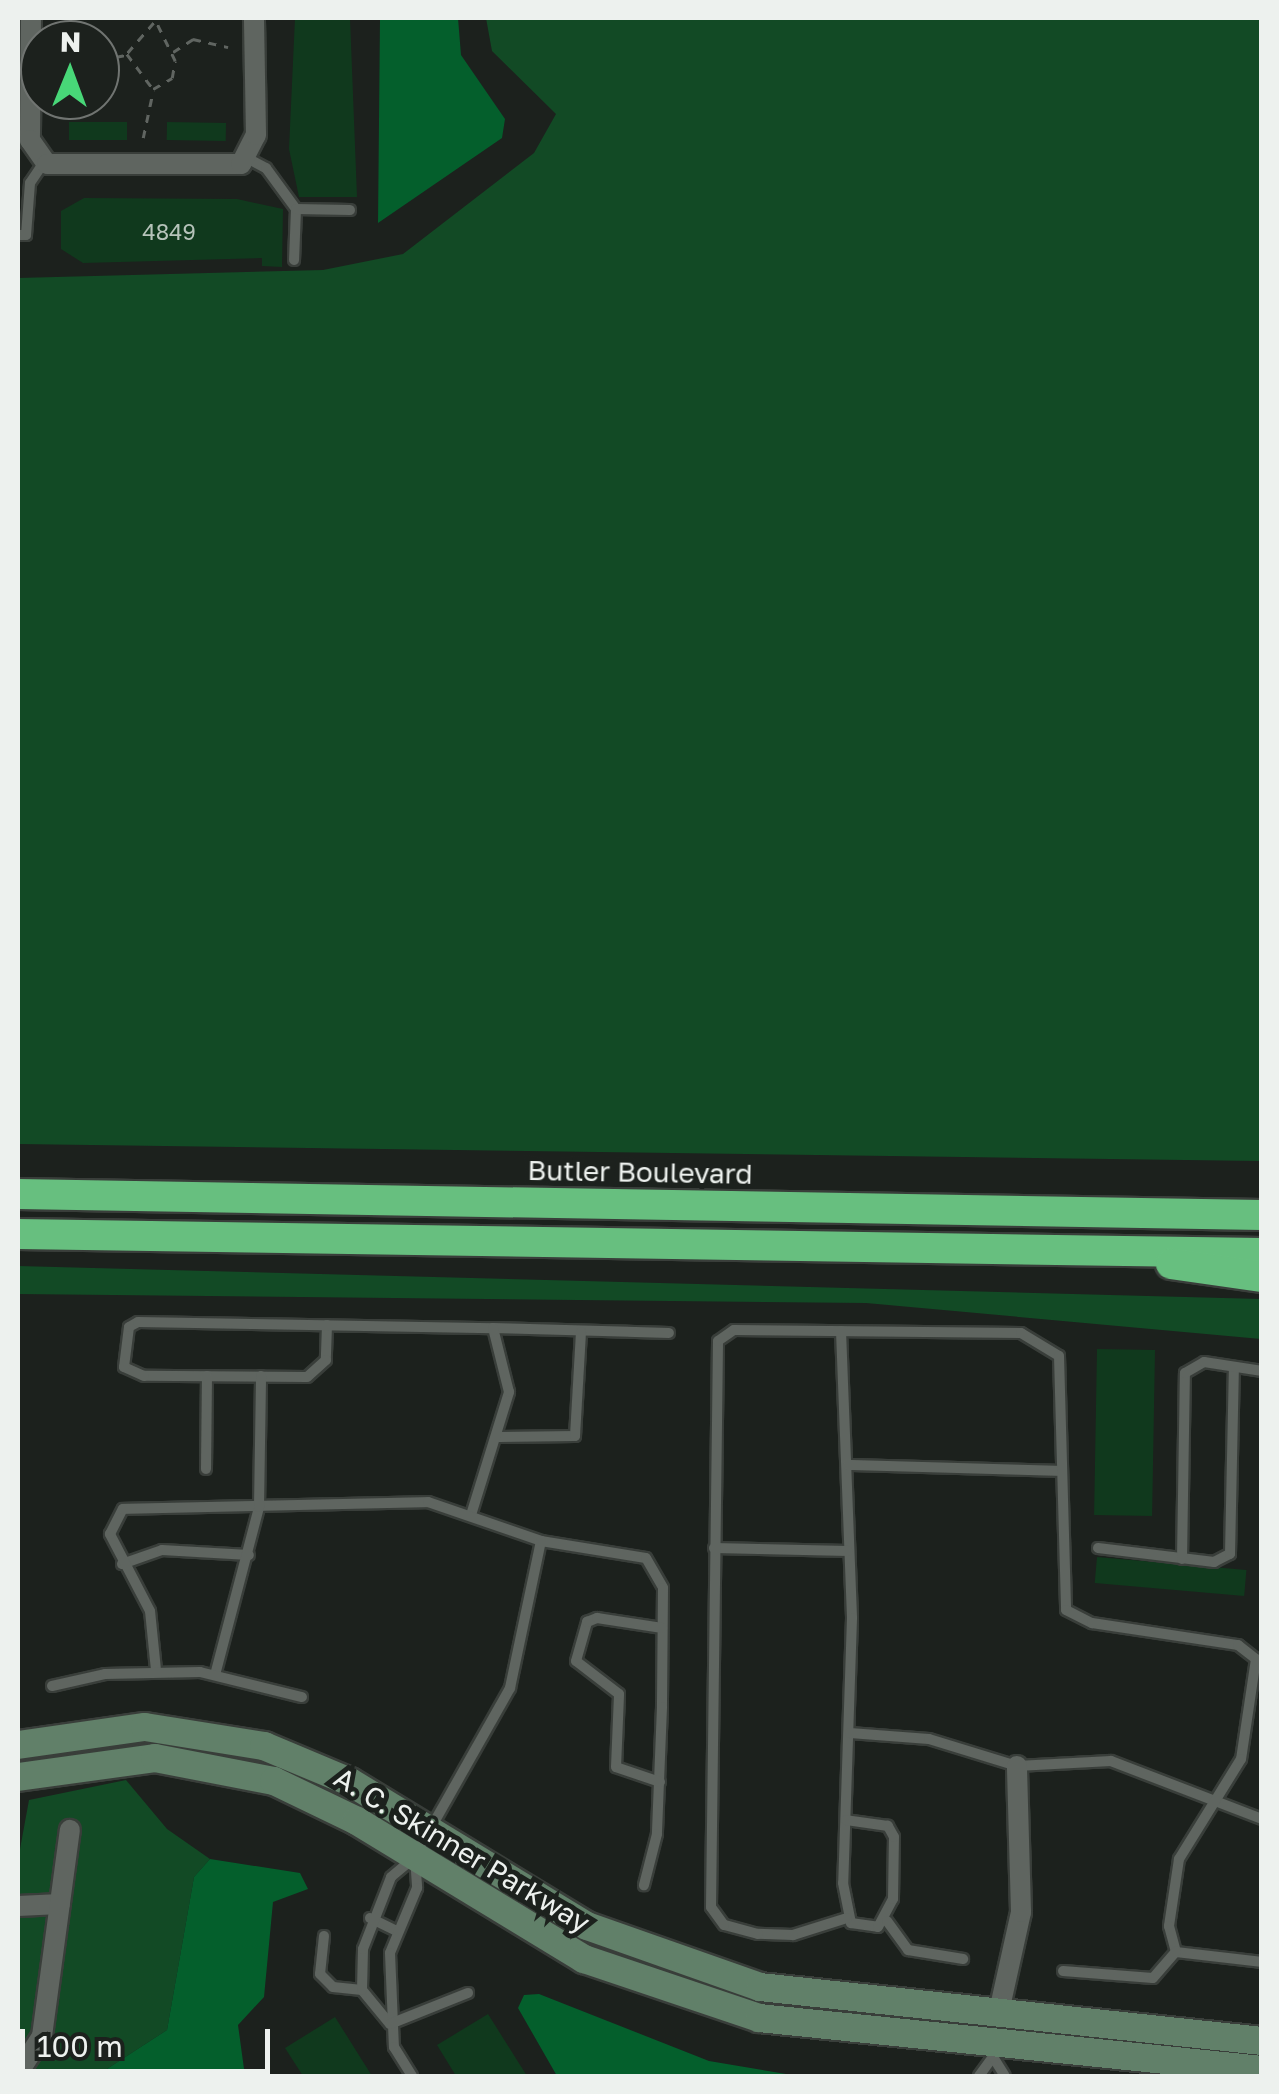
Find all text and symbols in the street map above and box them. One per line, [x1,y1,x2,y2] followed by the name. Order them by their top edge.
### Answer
[20,20,120,120] north arrow
[60,25,81,58] text: N
[142,219,196,245] house number: 4849
[527,1153,753,1191] street label: Butler Boulevard
[328,1760,596,1940] street label: A. C. Skinner Parkway
[25,2009,275,2071] scale bar
[37,2028,123,2064] text: 100 m

